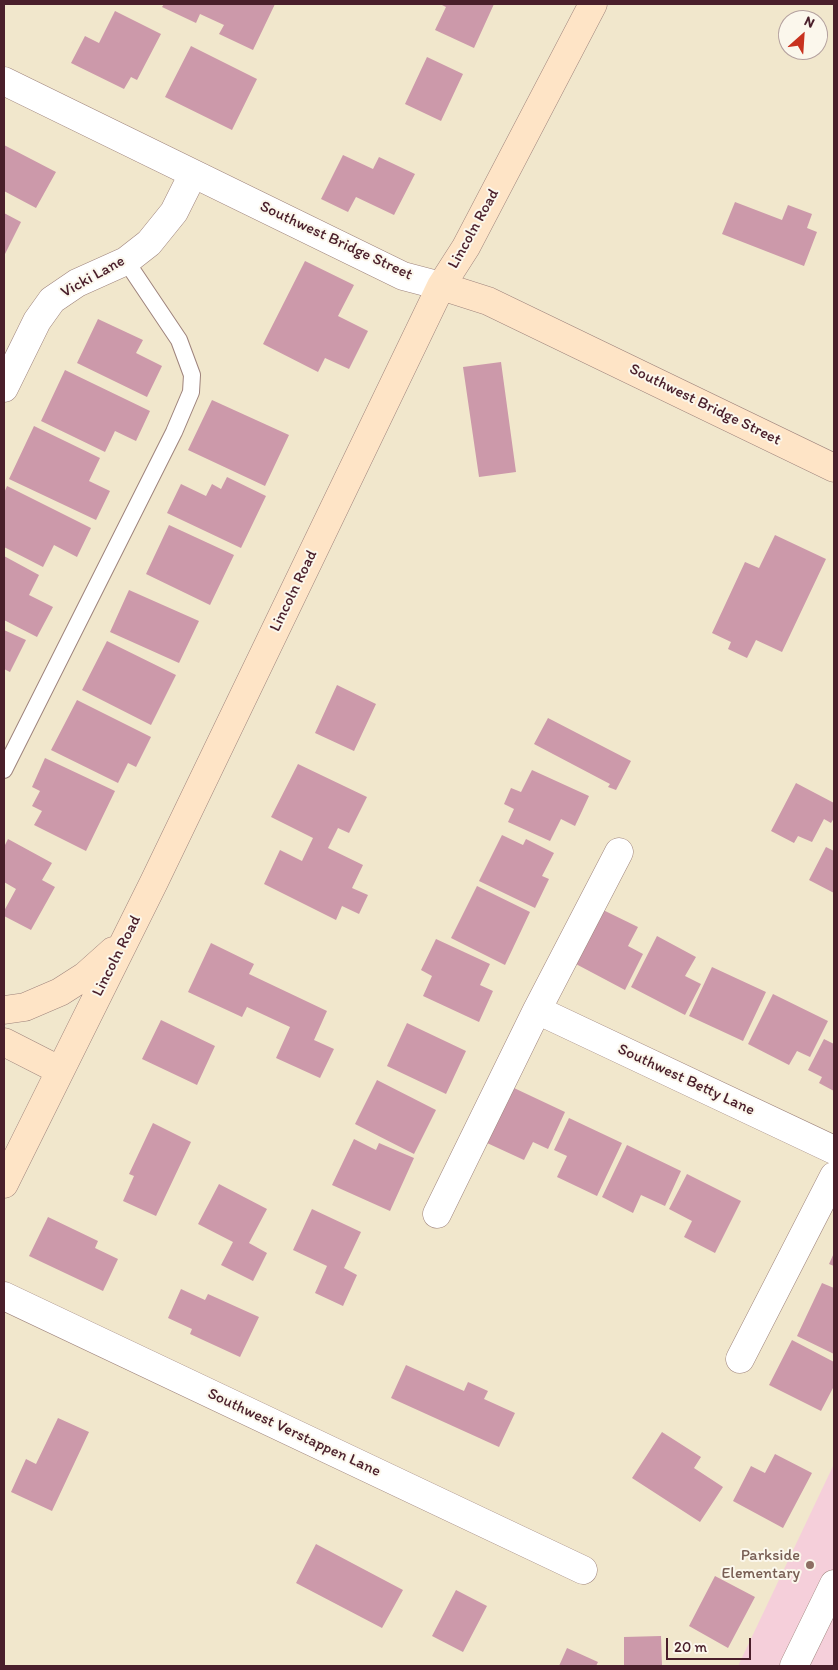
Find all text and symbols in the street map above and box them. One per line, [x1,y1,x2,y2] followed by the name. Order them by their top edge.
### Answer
[778,10,828,60] north arrow
[801,12,817,32] text: N
[444,186,504,272] street label: Lincoln Road
[257,197,415,285] street label: Southwest Bridge Street
[58,252,128,302] street label: Vicki Lane
[626,360,784,450] street label: Southwest Bridge Street
[266,547,322,635] street label: Lincoln Road
[88,912,146,1000] street label: Lincoln Road
[614,1040,758,1120] street label: Southwest Betty Lane
[204,1384,384,1482] street label: Southwest Verstappen Lane
[722,1546,800,1584] place label: Parkside Elementary
[804,1559,816,1571] marker: Parkside Elementary
[668,1628,753,1660] scale bar
[674,1638,707,1656] text: 20 m

